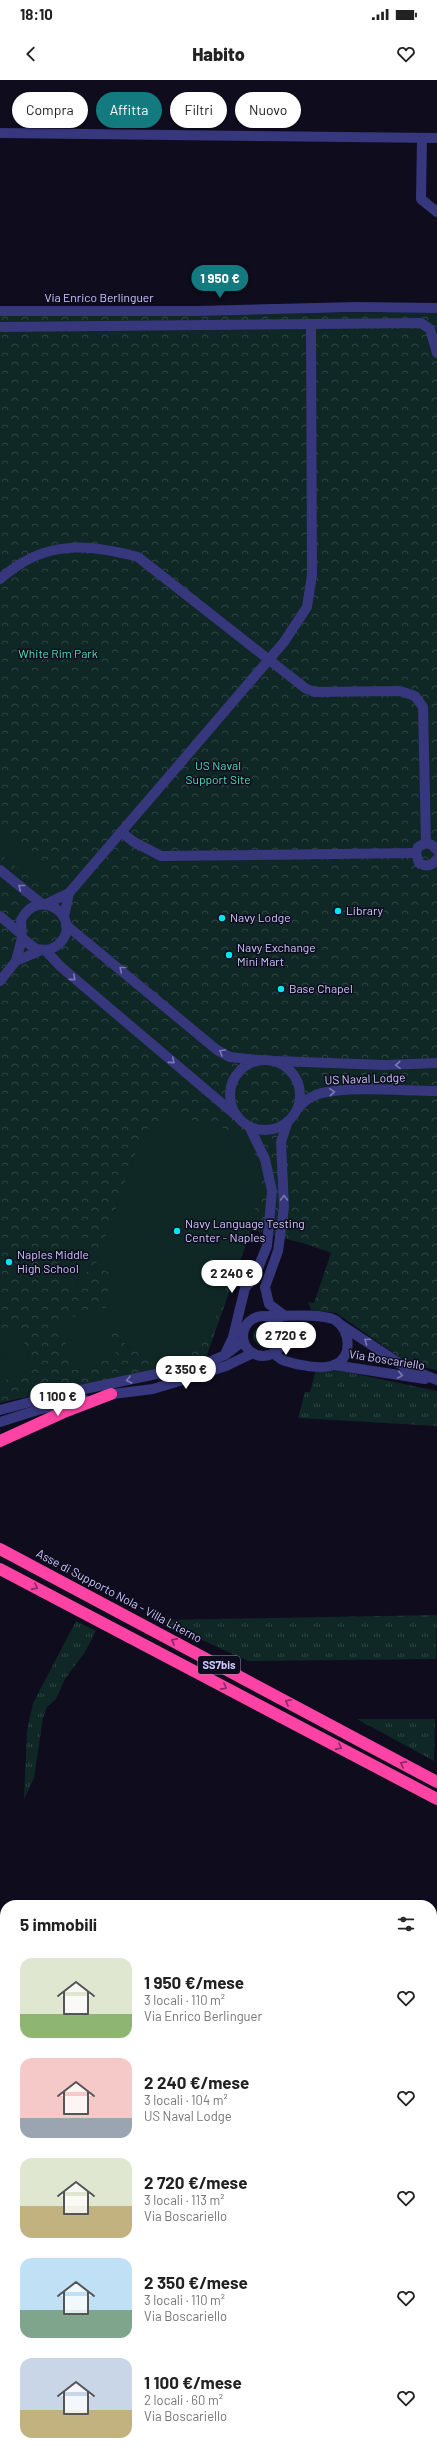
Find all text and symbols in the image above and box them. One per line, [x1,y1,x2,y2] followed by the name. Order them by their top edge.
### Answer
[20,5,53,23] text: 18:10
[20,43,42,65] icon: back
[192,43,245,65] text: Habito
[395,43,417,65] icon: heart
[12,92,88,128] chip: Compra
[96,92,162,128] chip: Affitta
[170,92,227,128] chip: Filtri
[235,92,301,128] chip: Nuovo
[183,265,257,299] pin: 1 950 €
[200,270,240,286] text: 1 950 €
[44,290,154,304] street label: Via Enrico Berlinguer
[18,646,98,660] park label: White Rim Park
[185,758,251,786] park label: US Naval Support Site
[19,885,26,892] one-way arrow
[346,903,384,917] place label: Library
[333,906,343,916] marker: Library
[230,910,291,924] place label: Navy Lodge
[217,913,227,923] marker: Navy Lodge
[237,940,316,968] place label: Navy Exchange Mini Mart
[224,950,234,960] marker: Navy Exchange Mini Mart
[119,967,126,974] one-way arrow
[68,973,75,980] one-way arrow
[289,981,353,995] place label: Base Chapel
[276,984,286,994] marker: Base Chapel
[219,1050,226,1057] one-way arrow
[167,1057,175,1064] one-way arrow
[395,1060,401,1069] one-way arrow
[324,1070,406,1086] street label: US Naval Lodge
[329,1088,335,1097] one-way arrow
[280,1195,288,1201] one-way arrow
[185,1216,305,1244] place label: Navy Language Testing Center - Naples
[172,1226,182,1236] marker: Navy Language Testing Center - Naples
[17,1247,89,1275] place label: Naples Middle High School
[4,1257,14,1267] marker: Naples Middle High School
[195,1260,269,1294] pin: 2 240 €
[210,1265,254,1281] text: 2 240 €
[249,1322,323,1356] pin: 2 720 €
[265,1327,307,1343] text: 2 720 €
[364,1339,371,1346] one-way arrow
[348,1346,426,1372] street label: Via Boscariello
[149,1356,223,1390] pin: 2 350 €
[165,1361,207,1377] text: 2 350 €
[397,1370,403,1379] one-way arrow
[126,1376,132,1384] one-way arrow
[21,1383,95,1417] pin: 1 100 €
[39,1388,77,1404] text: 1 100 €
[34,1545,205,1645] street label: Asse di Supporto Nola - Villa Literno
[30,1583,38,1590] one-way arrow
[170,1638,178,1645] one-way arrow
[198,1656,240,1674] road number: SS7bis
[220,1682,227,1690] one-way arrow
[285,1699,292,1707] one-way arrow
[335,1743,342,1750] one-way arrow
[400,1761,407,1768] one-way arrow
[395,1913,417,1935] icon: filters
[20,1914,97,1934] text: 5 immobili
[144,1972,244,1992] text: 1 950 €/mese
[52,1974,100,2022] icon: home
[395,1987,417,2009] icon: heart
[144,1992,225,2008] text: 3 locali · 110 m²
[144,2008,262,2024] text: Via Enrico Berlinguer
[144,2072,249,2092] text: 2 240 €/mese
[52,2074,100,2122] icon: home
[395,2087,417,2109] icon: heart
[144,2092,228,2108] text: 3 locali · 104 m²
[144,2108,232,2124] text: US Naval Lodge
[144,2172,247,2192] text: 2 720 €/mese
[52,2174,100,2222] icon: home
[395,2187,417,2209] icon: heart
[144,2192,224,2208] text: 3 locali · 113 m²
[144,2208,227,2224] text: Via Boscariello
[144,2272,248,2292] text: 2 350 €/mese
[52,2274,100,2322] icon: home
[395,2287,417,2309] icon: heart
[144,2292,225,2308] text: 3 locali · 110 m²
[144,2308,227,2324] text: Via Boscariello
[144,2372,242,2392] text: 1 100 €/mese
[52,2374,100,2422] icon: home
[395,2387,417,2409] icon: heart
[144,2392,223,2408] text: 2 locali · 60 m²
[144,2408,227,2424] text: Via Boscariello

